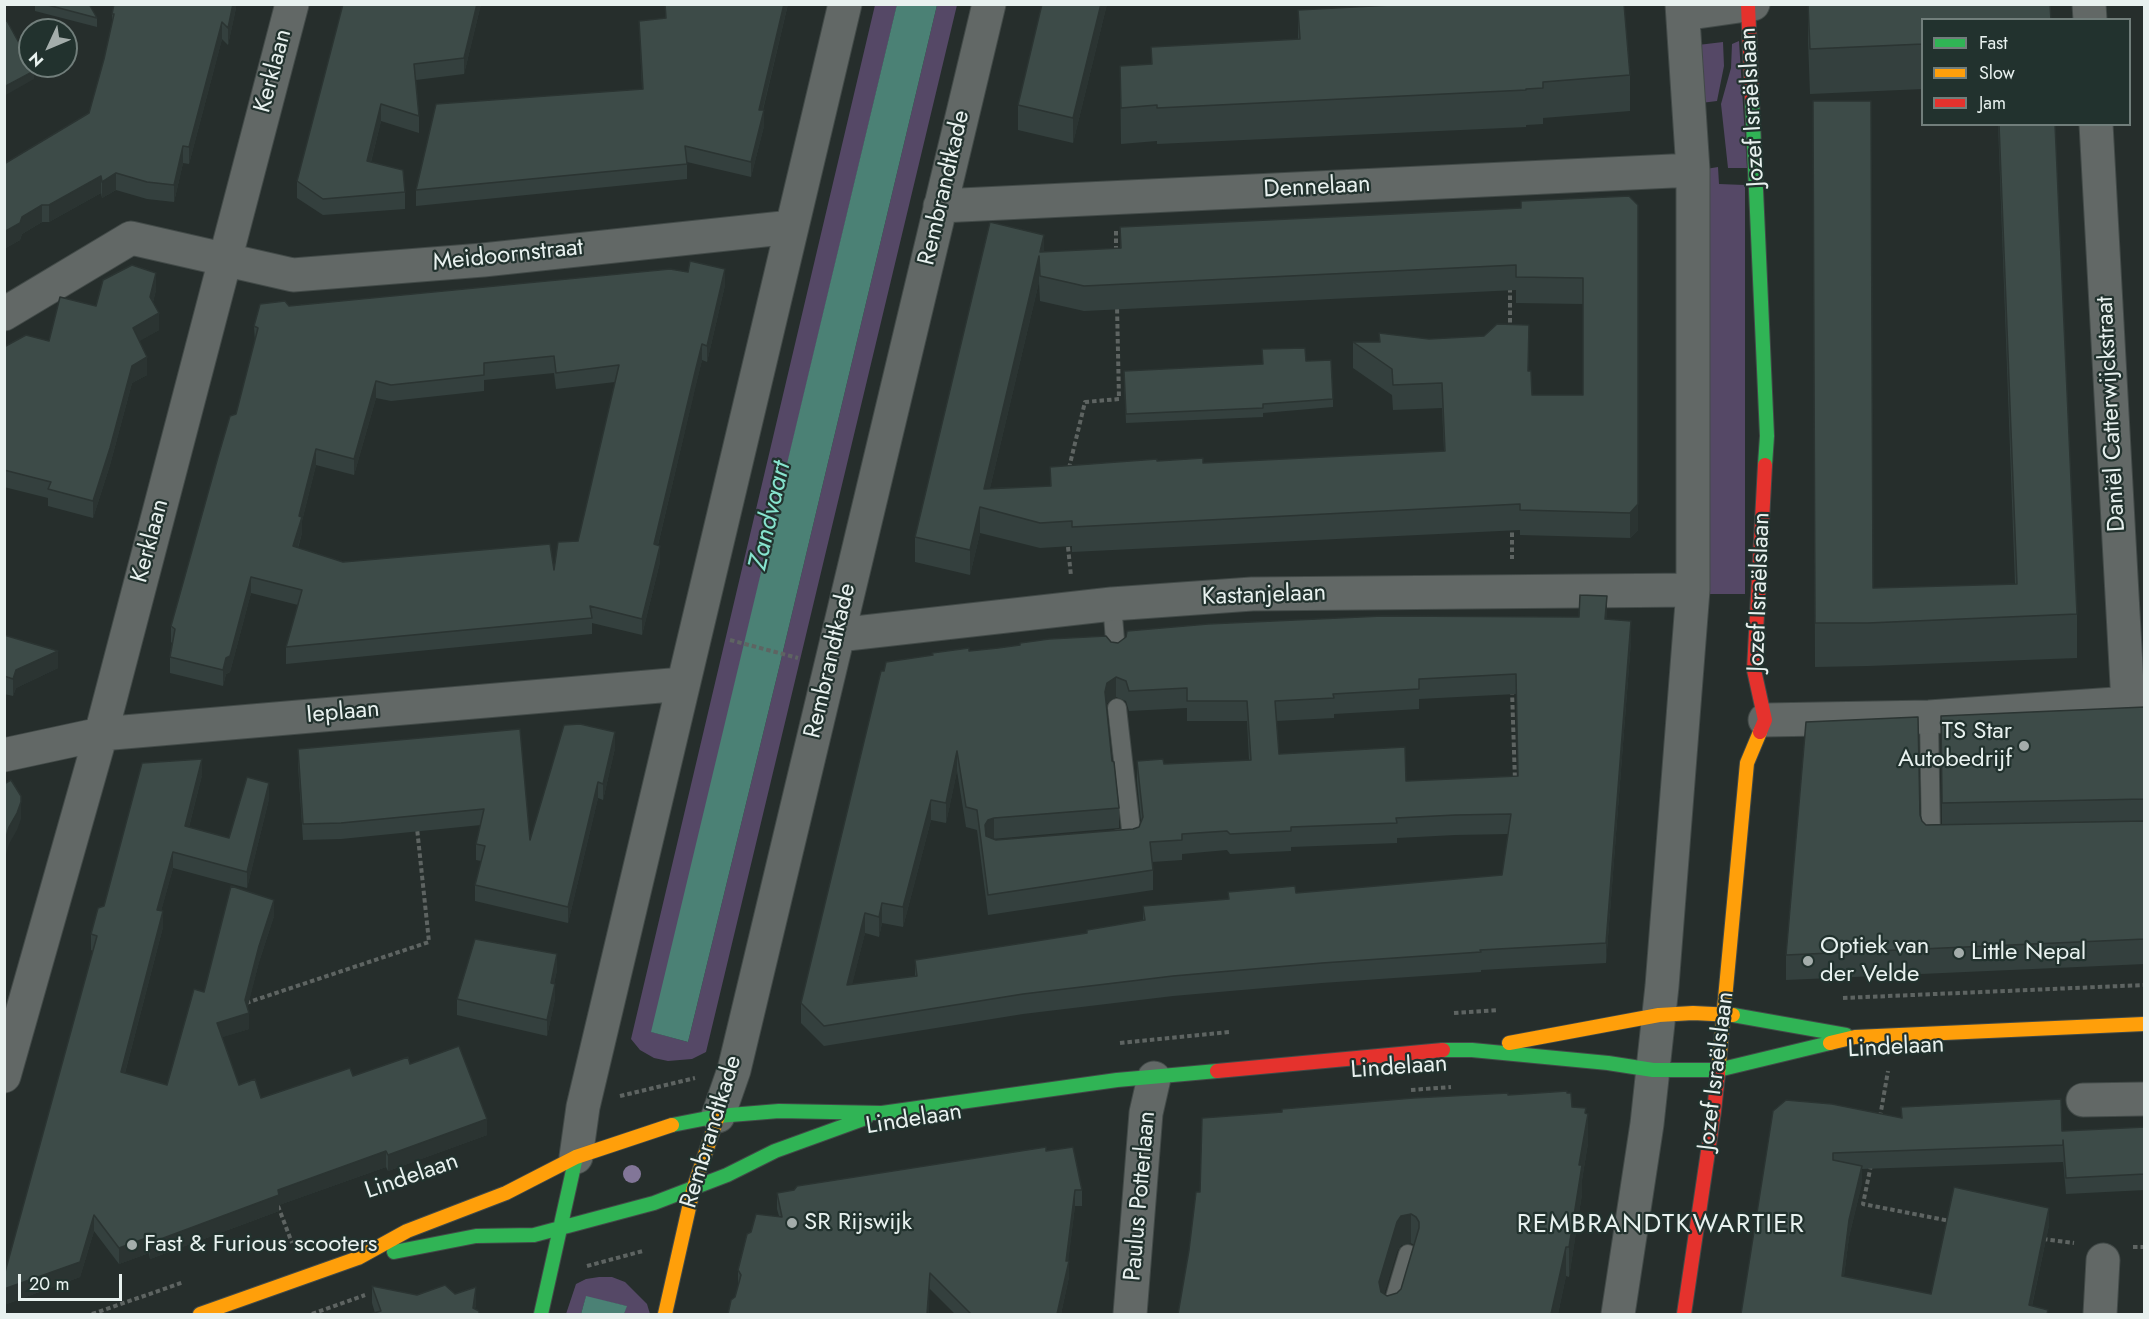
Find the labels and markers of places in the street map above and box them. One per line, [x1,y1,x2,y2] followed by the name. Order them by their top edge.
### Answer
[1898,718,2012,774] place label: TS Star Autobedrijf
[2017,739,2031,753] marker: TS Star Autobedrijf
[1820,933,1929,989] place label: Optiek van der Velde
[1971,939,2086,967] place label: Little Nepal
[1952,946,1966,960] marker: Little Nepal
[1801,954,1815,968] marker: Optiek van der Velde
[804,1209,912,1237] place label: SR Rijswijk
[785,1216,799,1230] marker: SR Rijswijk
[144,1231,377,1259] place label: Fast & Furious scooters
[125,1238,139,1252] marker: Fast & Furious scooters

